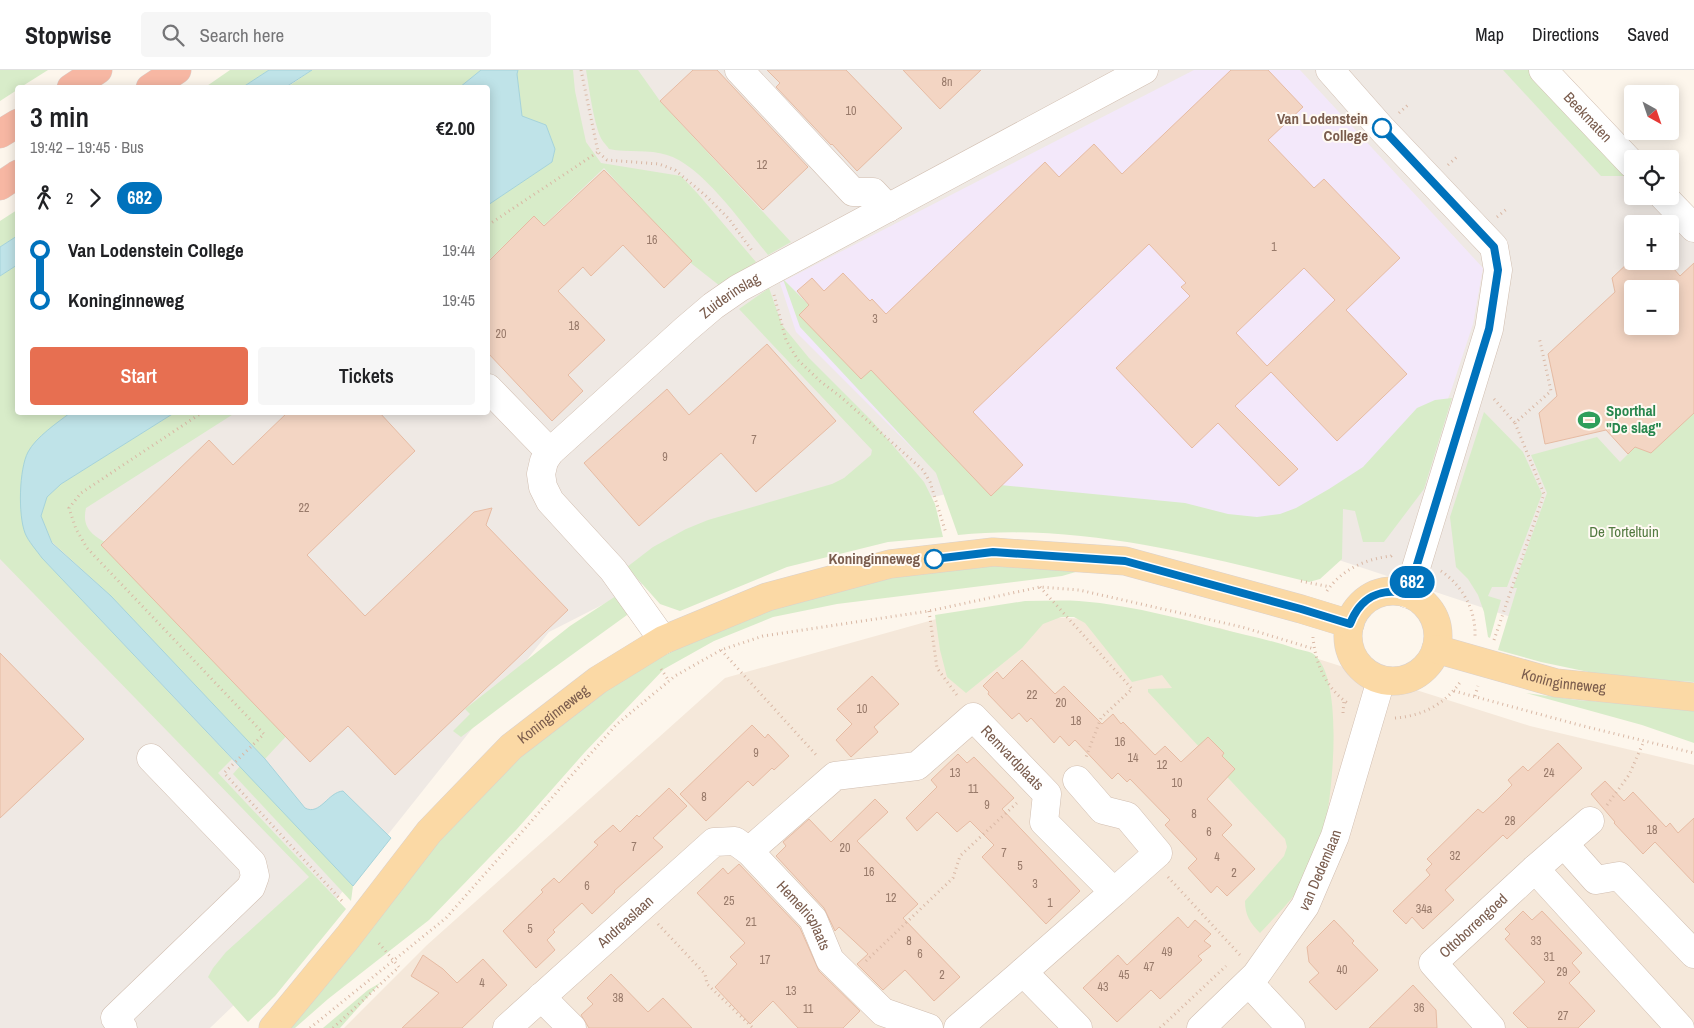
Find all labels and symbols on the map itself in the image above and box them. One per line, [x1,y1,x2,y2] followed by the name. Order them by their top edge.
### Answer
[942,74,952,90] house number: 8n
[1624,85,1679,140] north arrow
[1559,87,1617,147] street label: Beekmaten
[846,103,856,119] house number: 10
[1277,108,1368,146] place label: Van Lodenstein College
[1372,118,1392,138] marker: Van Lodenstein College
[757,157,767,173] house number: 12
[647,232,657,248] house number: 16
[1271,239,1277,255] house number: 1
[695,268,764,323] street label: Zuiderinslag
[872,311,878,327] house number: 3
[569,318,579,334] house number: 18
[496,326,506,342] house number: 20
[1606,400,1662,438] place label: Sporthal "De slag"
[1576,407,1602,433] sports icon: Sporthal "De slag"
[751,432,757,448] house number: 7
[662,449,668,465] house number: 9
[299,500,309,516] house number: 22
[1589,521,1659,542] park label: De Torteltuin
[828,548,920,569] place label: Koninginneweg
[924,549,944,569] marker: Koninginneweg
[1383,566,1441,598] line badge: 682
[1519,663,1607,698] street label: Koninginneweg
[513,680,593,748] street label: Koninginneweg
[1027,687,1037,703] house number: 22
[1056,695,1066,711] house number: 20
[857,701,867,717] house number: 10
[1071,713,1081,729] house number: 18
[977,721,1049,795] street label: Remvardplaats
[1115,734,1125,750] house number: 16
[753,745,759,761] house number: 9
[1128,750,1139,766] house number: 14
[1157,757,1167,773] house number: 12
[950,765,960,781] house number: 13
[1544,765,1555,781] house number: 24
[1172,775,1182,791] house number: 10
[968,781,979,797] house number: 11
[701,789,707,805] house number: 8
[984,797,990,813] house number: 9
[1191,806,1197,822] house number: 8
[1505,813,1515,829] house number: 28
[1647,822,1657,838] house number: 18
[1206,824,1212,840] house number: 6
[1294,827,1346,915] street label: van Dedemlaan
[631,839,637,855] house number: 7
[840,840,850,856] house number: 20
[1001,845,1007,861] house number: 7
[1450,848,1460,864] house number: 32
[1214,849,1220,865] house number: 4
[1017,858,1023,874] house number: 5
[864,864,874,880] house number: 16
[1231,865,1237,881] house number: 2
[772,876,836,953] street label: Hemelricplaats
[1032,876,1038,892] house number: 3
[584,878,590,894] house number: 6
[1434,888,1512,962] street label: Ottoborrengoed
[591,890,658,953] street label: Andreaslaan
[886,890,896,906] house number: 12
[724,893,735,909] house number: 25
[1047,895,1053,911] house number: 1
[1416,901,1433,917] house number: 34a
[746,914,757,930] house number: 21
[527,921,533,937] house number: 5
[906,933,912,949] house number: 8
[1531,933,1541,949] house number: 33
[1162,944,1172,960] house number: 49
[917,946,923,962] house number: 6
[1544,949,1555,965] house number: 31
[760,952,771,968] house number: 17
[1144,959,1155,975] house number: 47
[1337,962,1347,978] house number: 40
[1557,964,1567,980] house number: 29
[939,967,945,983] house number: 2
[1119,967,1130,983] house number: 45
[479,975,485,991] house number: 4
[1098,979,1108,995] house number: 43
[786,983,796,999] house number: 13
[613,990,623,1006] house number: 38
[1414,1000,1424,1016] house number: 36
[803,1001,814,1017] house number: 11
[1558,1008,1569,1024] house number: 27

